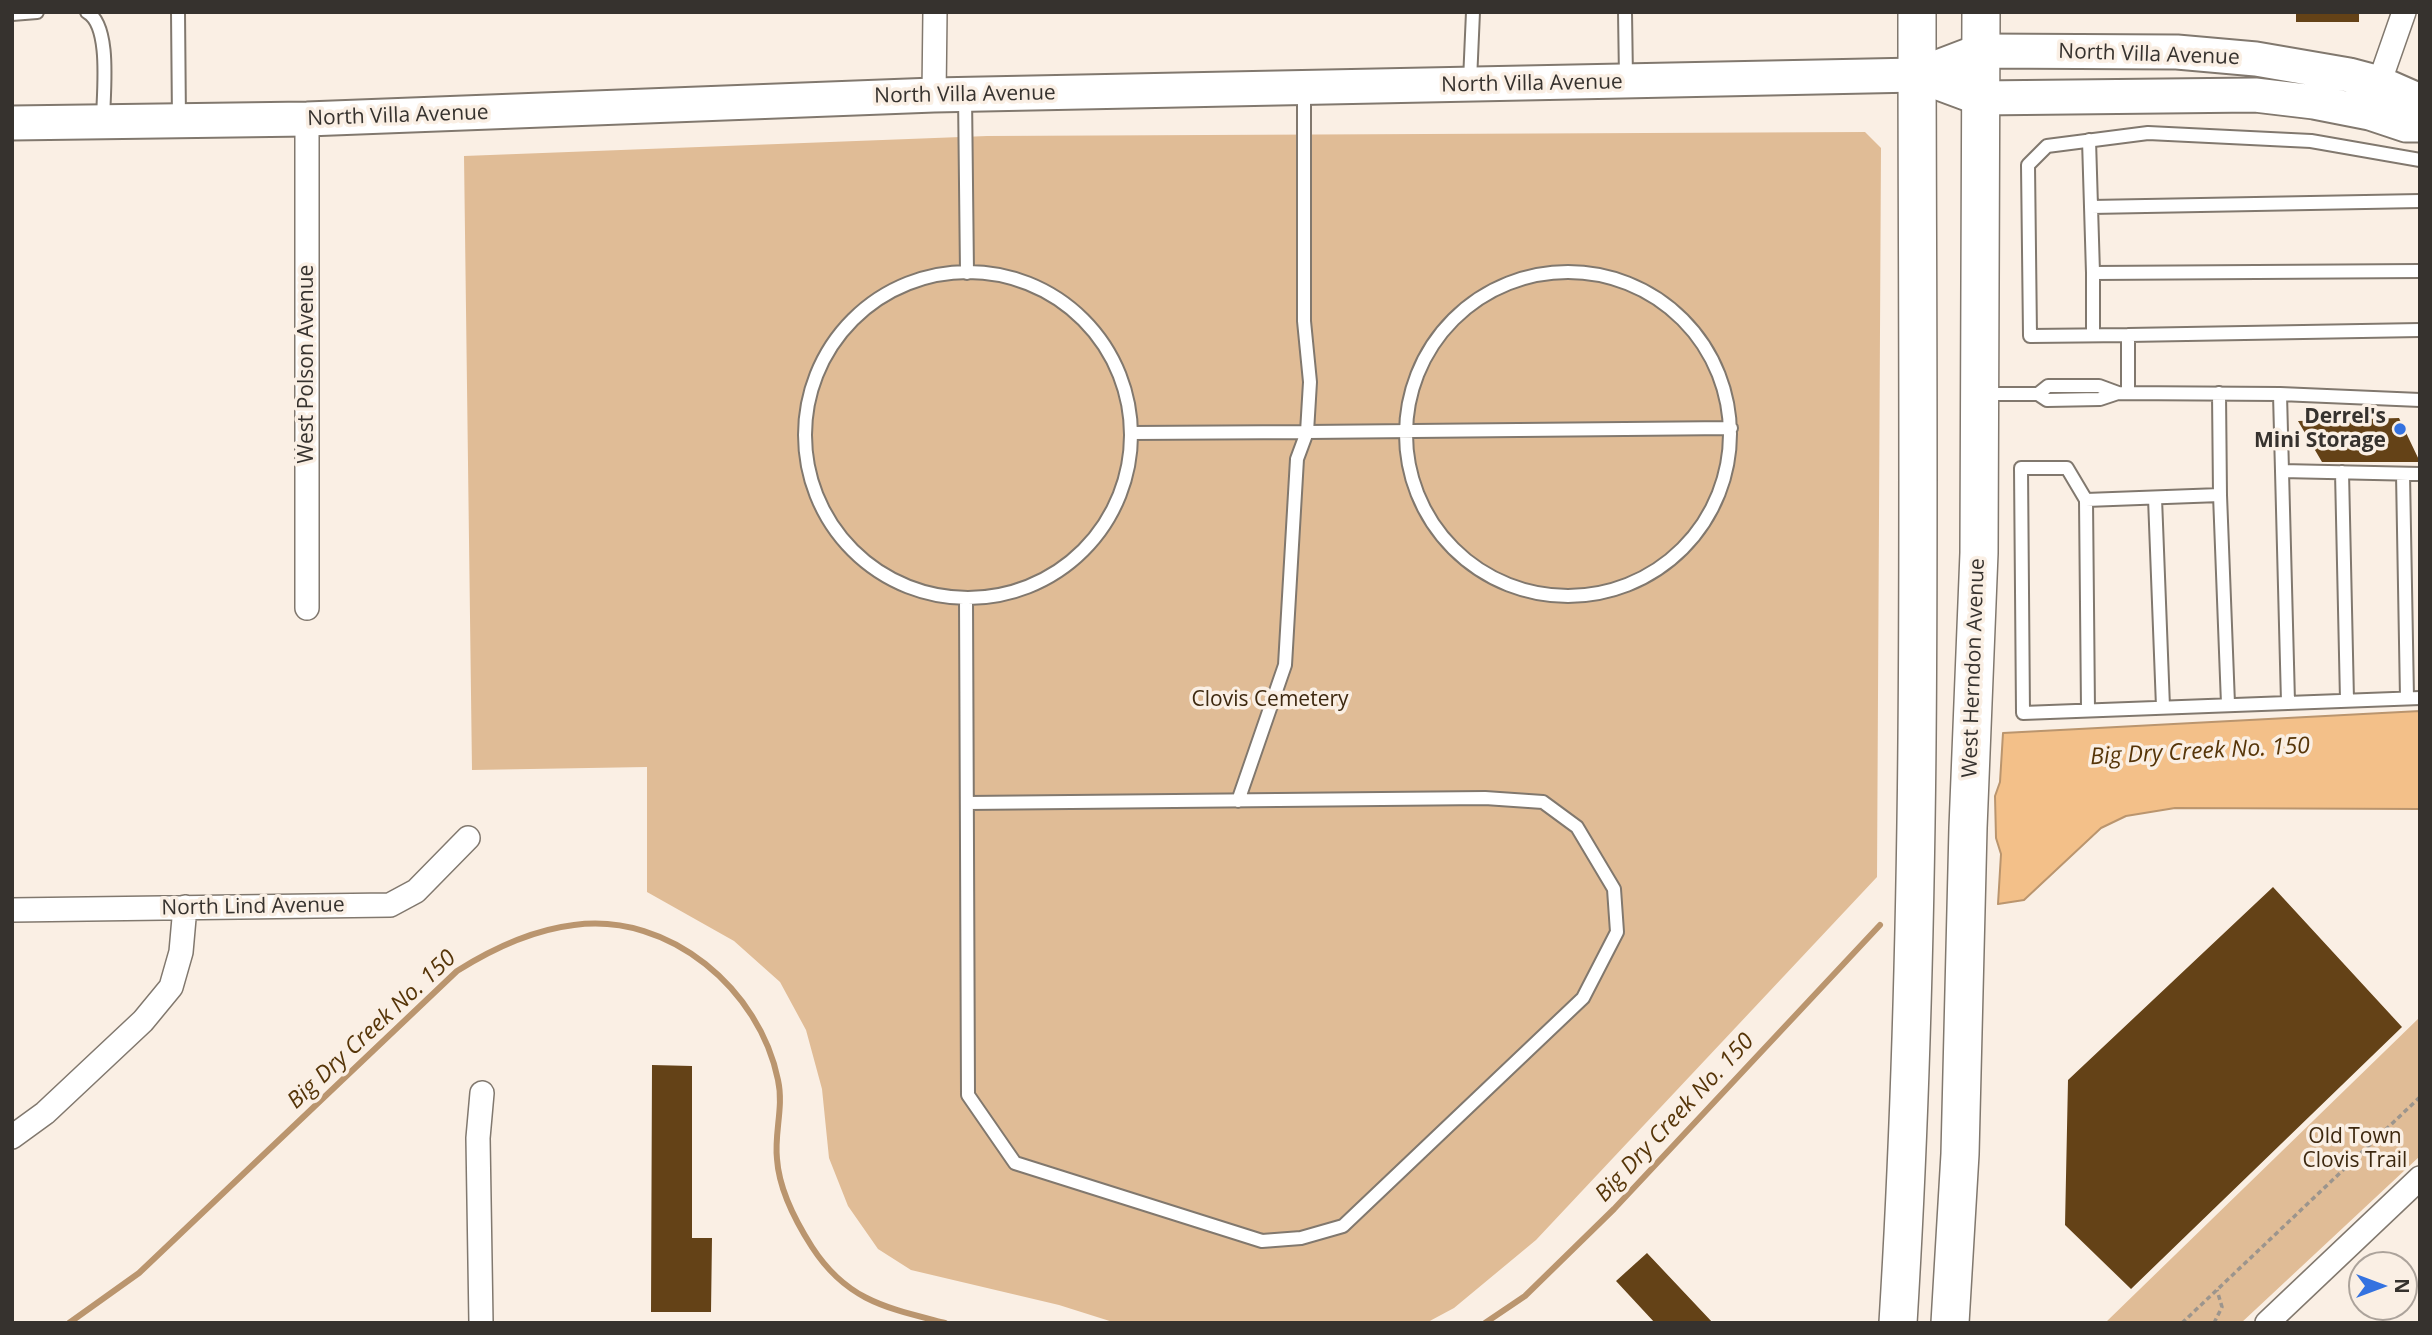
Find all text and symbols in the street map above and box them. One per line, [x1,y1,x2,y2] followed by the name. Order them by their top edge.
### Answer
[2058,39,2240,71] street label: North Villa Avenue
[1441,70,1623,98] street label: North Villa Avenue
[874,81,1056,109] street label: North Villa Avenue
[307,100,489,132] street label: North Villa Avenue
[294,265,320,463] street label: West Polson Avenue
[2254,404,2386,454] place label: Derrel's Mini Storage
[2392,421,2408,437] marker: Derrel's Mini Storage
[1958,558,1990,778] street label: West Herndon Avenue
[1191,687,1349,713] park label: Clovis Cemetery
[2089,732,2311,772] water label: Big Dry Creek No. 150
[161,893,345,921] street label: North Lind Avenue
[282,945,462,1115] water label: Big Dry Creek No. 150
[1590,1028,1760,1208] water label: Big Dry Creek No. 150
[2303,1124,2407,1174] park label: Old Town Clovis Trail
[2348,1251,2418,1321] north arrow
[2389,1278,2415,1294] text: N

